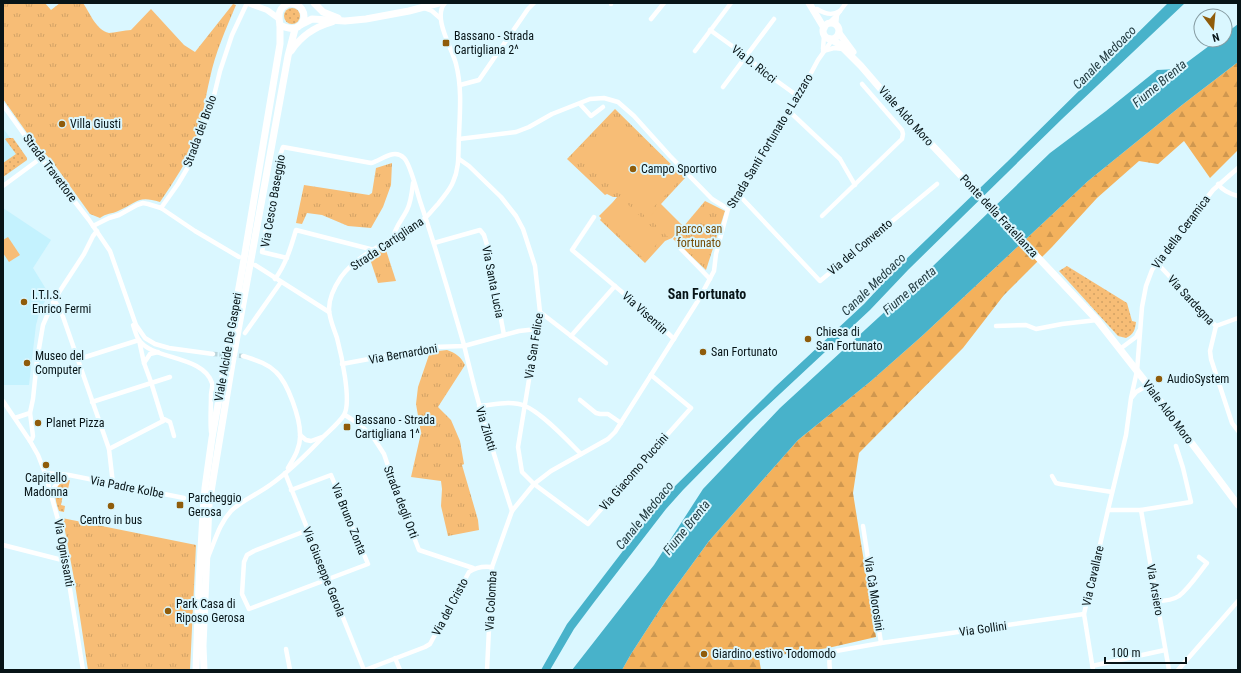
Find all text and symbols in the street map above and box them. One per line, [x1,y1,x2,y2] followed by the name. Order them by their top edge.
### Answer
[1193,8,1233,48] north arrow
[1070,23,1139,92] water label: Canale Medoaco
[454,29,534,57] place label: Bassano - Strada Cartigliana 2^
[1210,30,1221,44] text: N
[441,38,451,48] marker: Bassano - Strada Cartigliana 2^
[729,42,779,86] street label: Via D. Ricci
[1129,56,1189,110] water label: Fiume Brenta
[724,71,816,211] street label: Strada Santi Fortunato e Lazzaro
[876,83,936,149] street label: Viale Aldo Moro
[181,93,219,169] street label: Strada del Brolo
[70,117,121,131] place label: Villa Giusti
[57,119,67,129] marker: Villa Giusti
[20,131,80,205] street label: Strada Travettore
[258,153,288,249] street label: Via Cesco Baseggio
[641,162,717,176] place label: Campo Sportivo
[628,164,638,174] marker: Campo Sportivo
[957,172,1041,260] street label: Ponte della Fratellanza
[1149,192,1213,271] street label: Via della Ceramica
[348,214,426,274] street label: Strada Cartigliana
[825,216,895,278] street label: Via del Convento
[676,222,722,250] park label: parco san fortunato
[479,245,507,319] street label: Via Santa Lucia
[838,250,909,319] water label: Canale Medoaco
[880,263,939,318] water label: Fiume Brenta
[1165,272,1218,328] street label: Via Sardegna
[668,286,746,302] district label: San Fortunato
[32,288,91,316] place label: I.T.I.S. Enrico Fermi
[619,289,671,337] street label: Via Visentin
[212,292,244,402] street label: Viale Alcide De Gasperi
[19,297,29,307] marker: I.T.I.S. Enrico Fermi
[522,312,546,380] street label: Via San Felice
[816,325,883,353] place label: Chiesa di San Fortunato
[803,334,813,344] marker: Chiesa di San Fortunato
[368,341,438,367] street label: Via Bernardoni
[711,345,778,359] place label: San Fortunato
[698,347,708,357] marker: San Fortunato
[35,349,84,377] place label: Museo del Computer
[22,358,32,368] marker: Museo del Computer
[1167,372,1229,386] place label: AudioSystem
[1154,374,1164,384] marker: AudioSystem
[1140,378,1196,446] street label: Viale Aldo Moro
[473,405,499,453] street label: Via Zilotti
[355,413,435,441] place label: Bassano - Strada Cartigliana 1^
[46,416,105,430] place label: Planet Pizza
[33,418,43,428] marker: Planet Pizza
[342,422,352,432] marker: Bassano - Strada Cartigliana 1^
[597,430,671,514] street label: Via Giacomo Puccini
[41,460,51,470] marker: Capitello Madonna
[381,464,421,540] street label: Strada degli Orti
[24,471,68,499] place label: Capitello Madonna
[89,473,165,501] street label: Via Padre Kolbe
[612,478,676,552] water label: Canale Medoaco
[328,481,370,557] street label: Via Bruno Zonta
[188,491,241,519] place label: Parcheggio Gerosa
[660,497,713,558] water label: Fiume Brenta
[175,500,185,510] marker: Parcheggio Gerosa
[106,501,116,511] marker: Centro in bus
[80,513,142,527] place label: Centro in bus
[51,518,77,588] street label: Via Ognissanti
[300,525,349,619] street label: Via Giuseppe Gerola
[1079,544,1107,608] street label: Via Cavallare
[861,556,887,632] street label: Via Cà Morosini
[1144,563,1166,617] street label: Via Arsiero
[482,570,500,631] street label: Via Colomba
[429,576,471,638] street label: Via del Cristo
[176,597,245,625] place label: Park Casa di Riposo Gerosa
[163,606,173,616] marker: Park Casa di Riposo Gerosa
[958,619,1008,639] street label: Via Gollini
[1105,639,1186,665] scale bar
[1111,646,1141,660] text: 100 m
[712,647,836,661] place label: Giardino estivo Todomodo
[699,649,709,659] marker: Giardino estivo Todomodo

